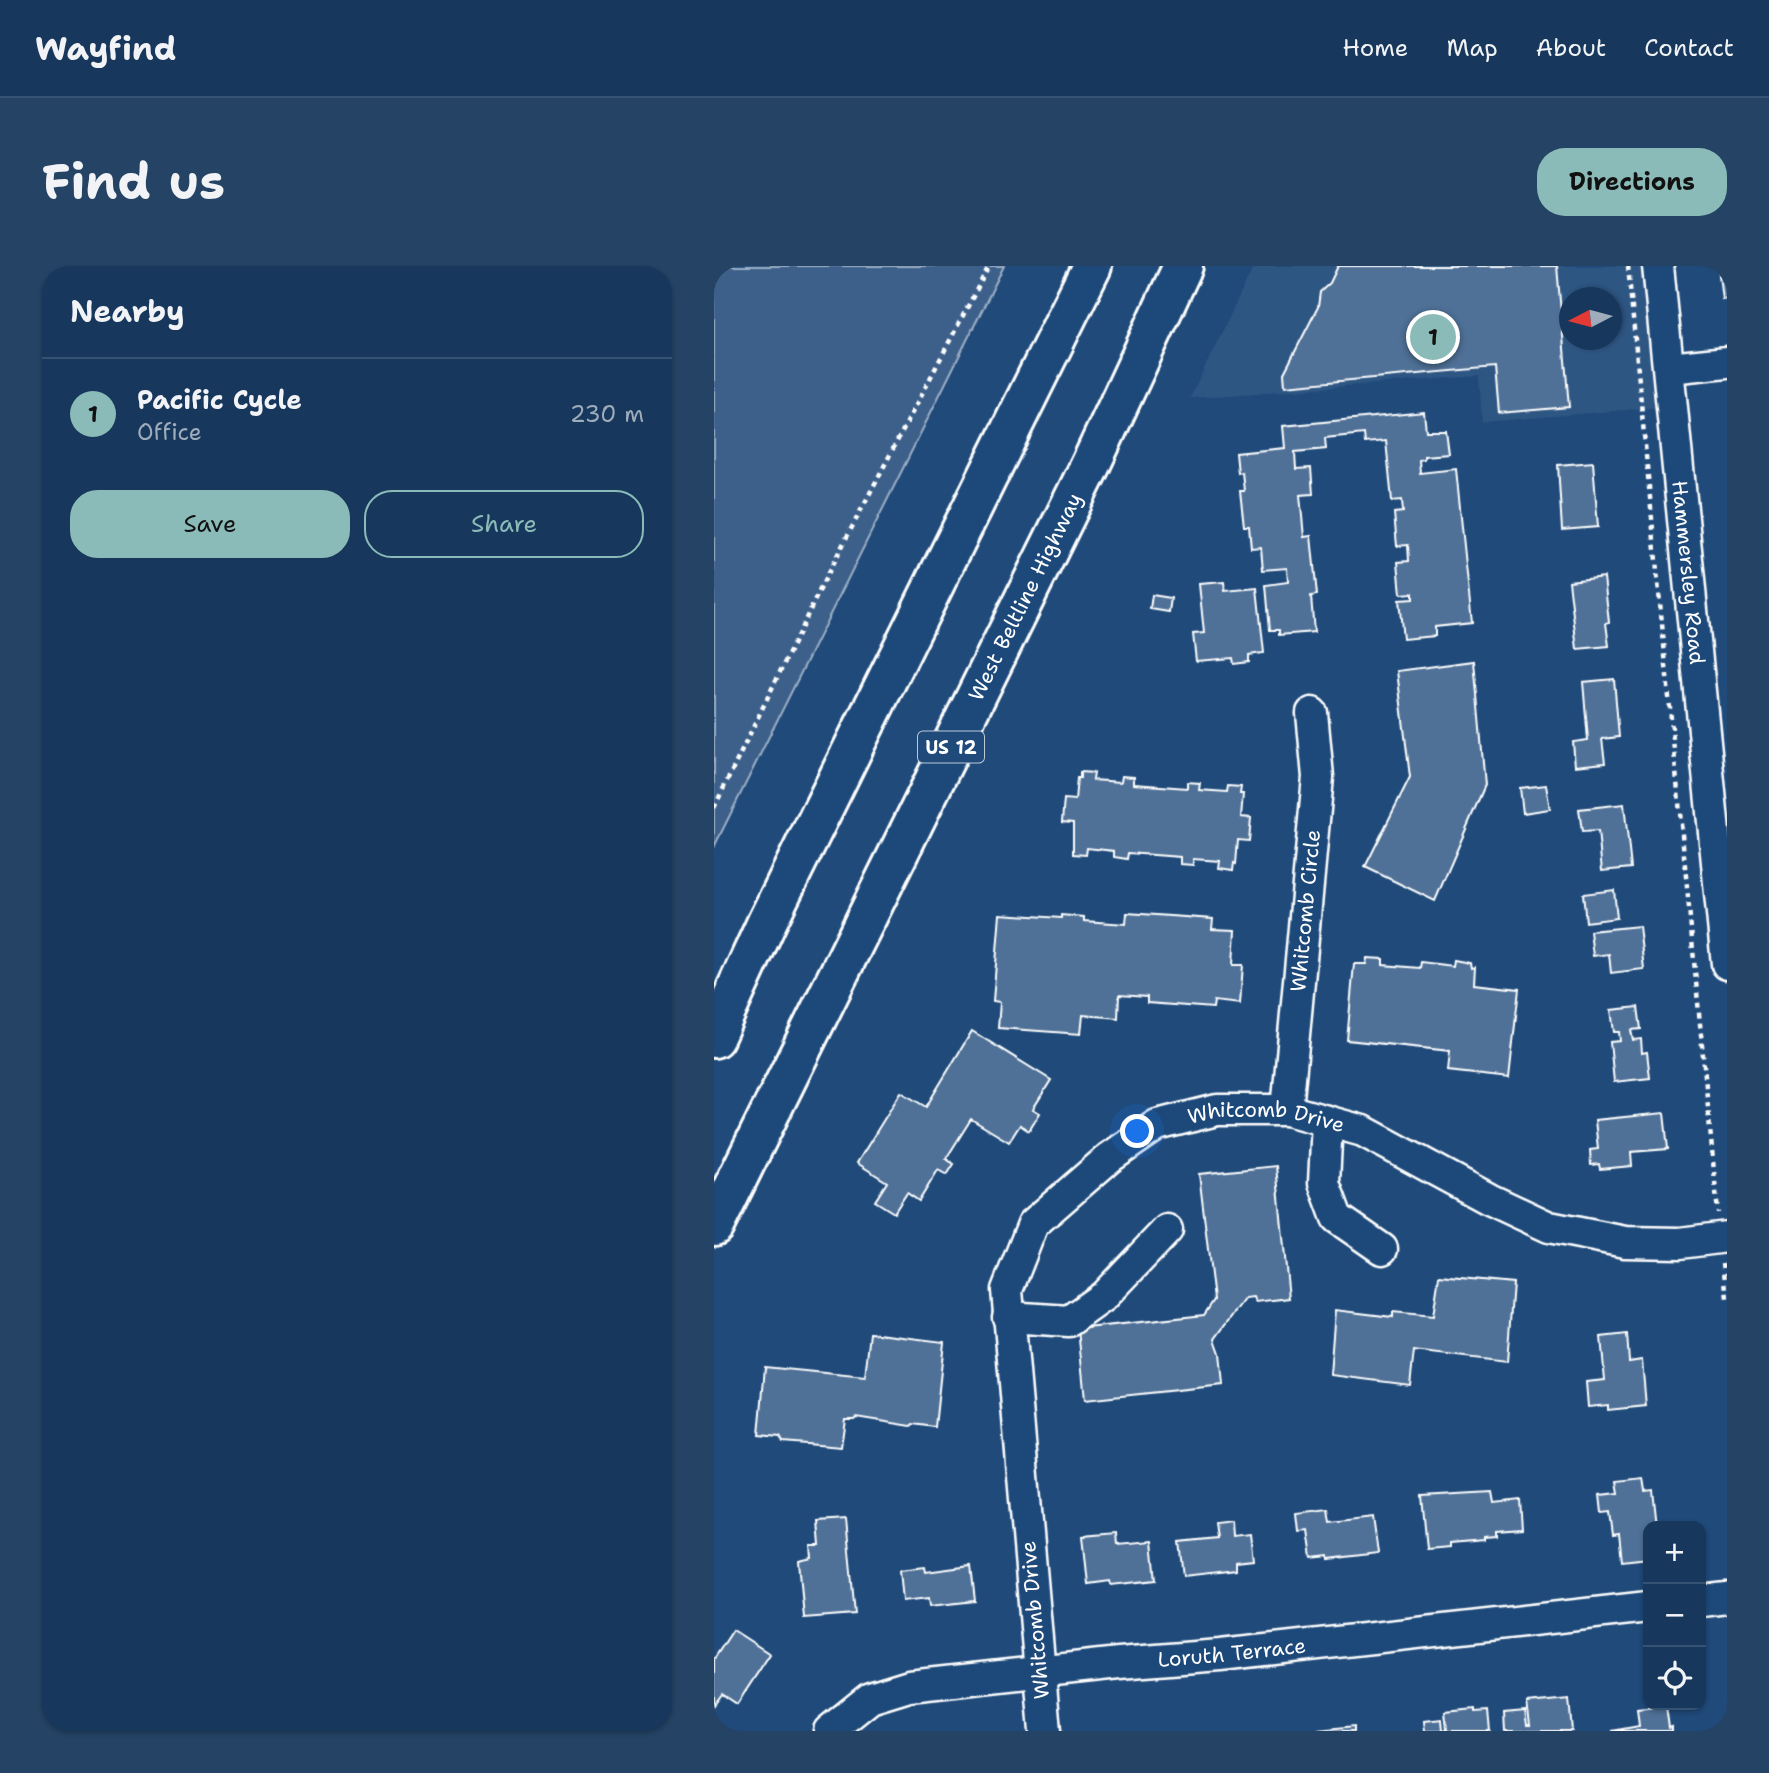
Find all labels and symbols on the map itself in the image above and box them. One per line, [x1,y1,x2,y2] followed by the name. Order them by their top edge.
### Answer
[1559,287,1622,350] north arrow
[1410,311,1456,363] pin: 1
[1665,479,1711,666] street label: Hammersley Road
[962,488,1089,706] street label: West Beltline Highway
[918,732,984,762] road number: US 12
[1284,829,1327,993] street label: Whitcomb Circle
[1185,1096,1348,1139] street label: Whitcomb Drive
[1120,1114,1154,1148] your location
[1014,1540,1056,1700] street label: Whitcomb Drive
[1157,1631,1307,1674] street label: Loruth Terrace

